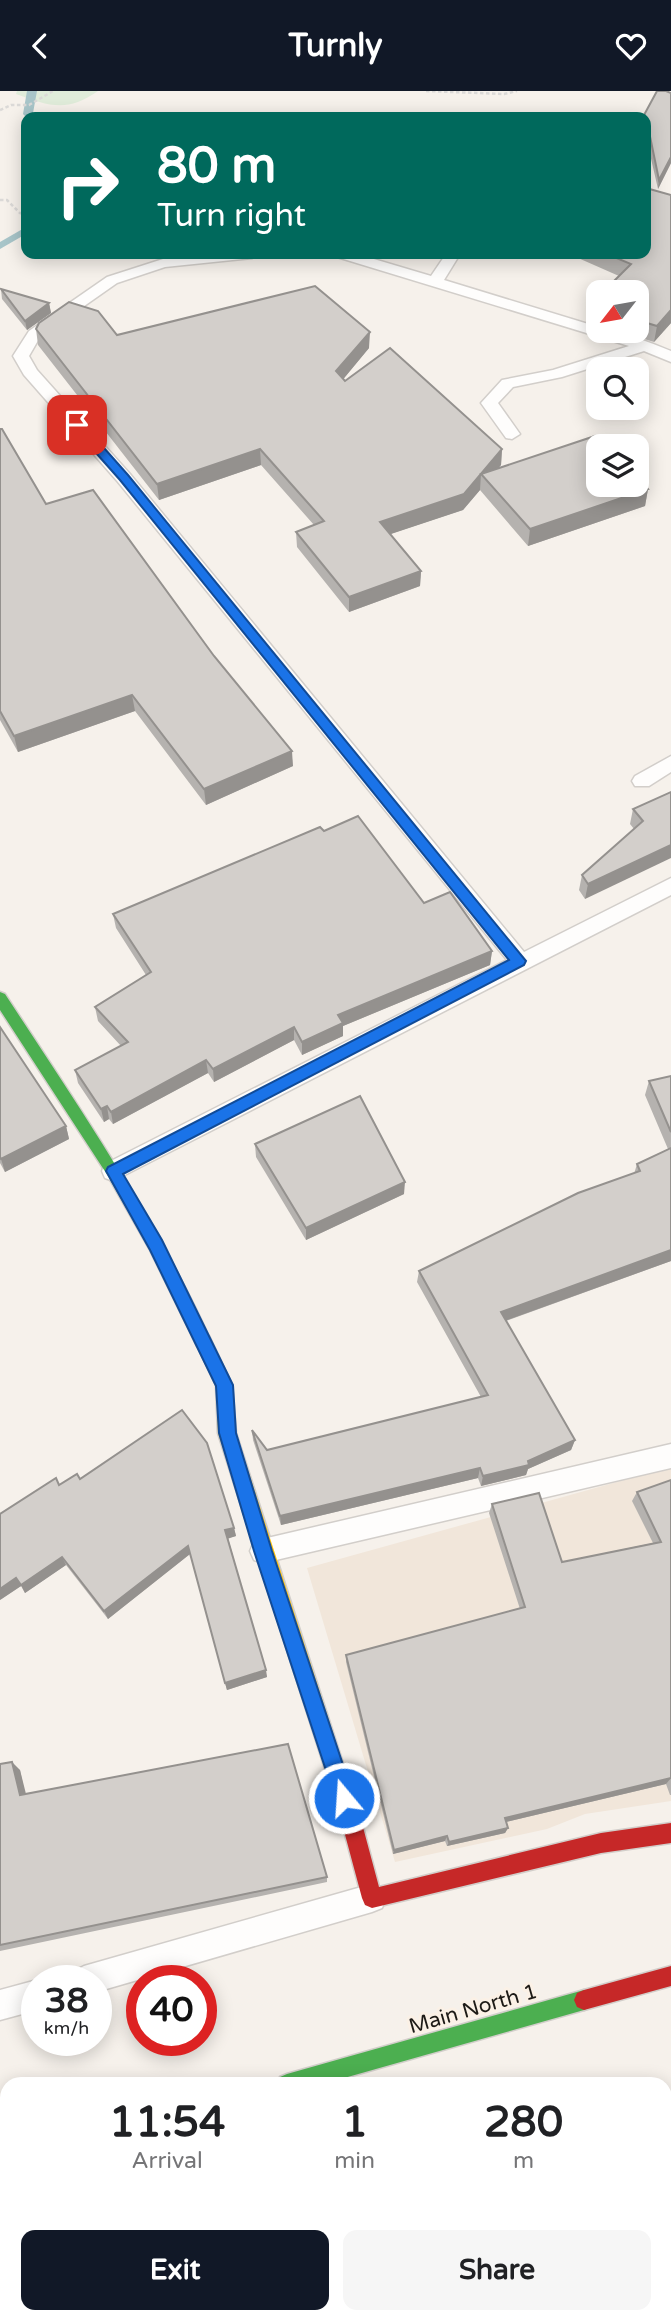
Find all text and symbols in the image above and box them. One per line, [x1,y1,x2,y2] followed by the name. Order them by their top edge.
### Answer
[21,27,59,65] icon: back
[289,27,382,65] text: Turnly
[612,27,650,65] icon: heart
[157,137,276,196] text: 80 m
[42,140,133,231] icon: right
[157,197,306,235] text: Turn right
[586,280,649,343] north arrow
[586,280,649,497] map controls
[586,357,649,420] button: search
[47,395,107,455] pin
[58,406,96,444] icon: arrive
[586,434,649,497] button: layers
[307,1761,381,1835] position arrow
[126,1965,217,2056] speed limit sign: 40
[406,1979,540,2039] street label: Main North 1
[45,1980,88,2022] text: 38
[44,2017,89,2039] text: km/h
[109,2097,225,2148] text: 11:54
[341,2097,368,2148] text: 1
[484,2097,563,2148] text: 280
[132,2147,203,2175] text: Arrival
[334,2147,375,2175] text: min
[513,2147,534,2175] text: m
[21,2230,329,2310] button: Exit
[343,2230,651,2310] button: Share

